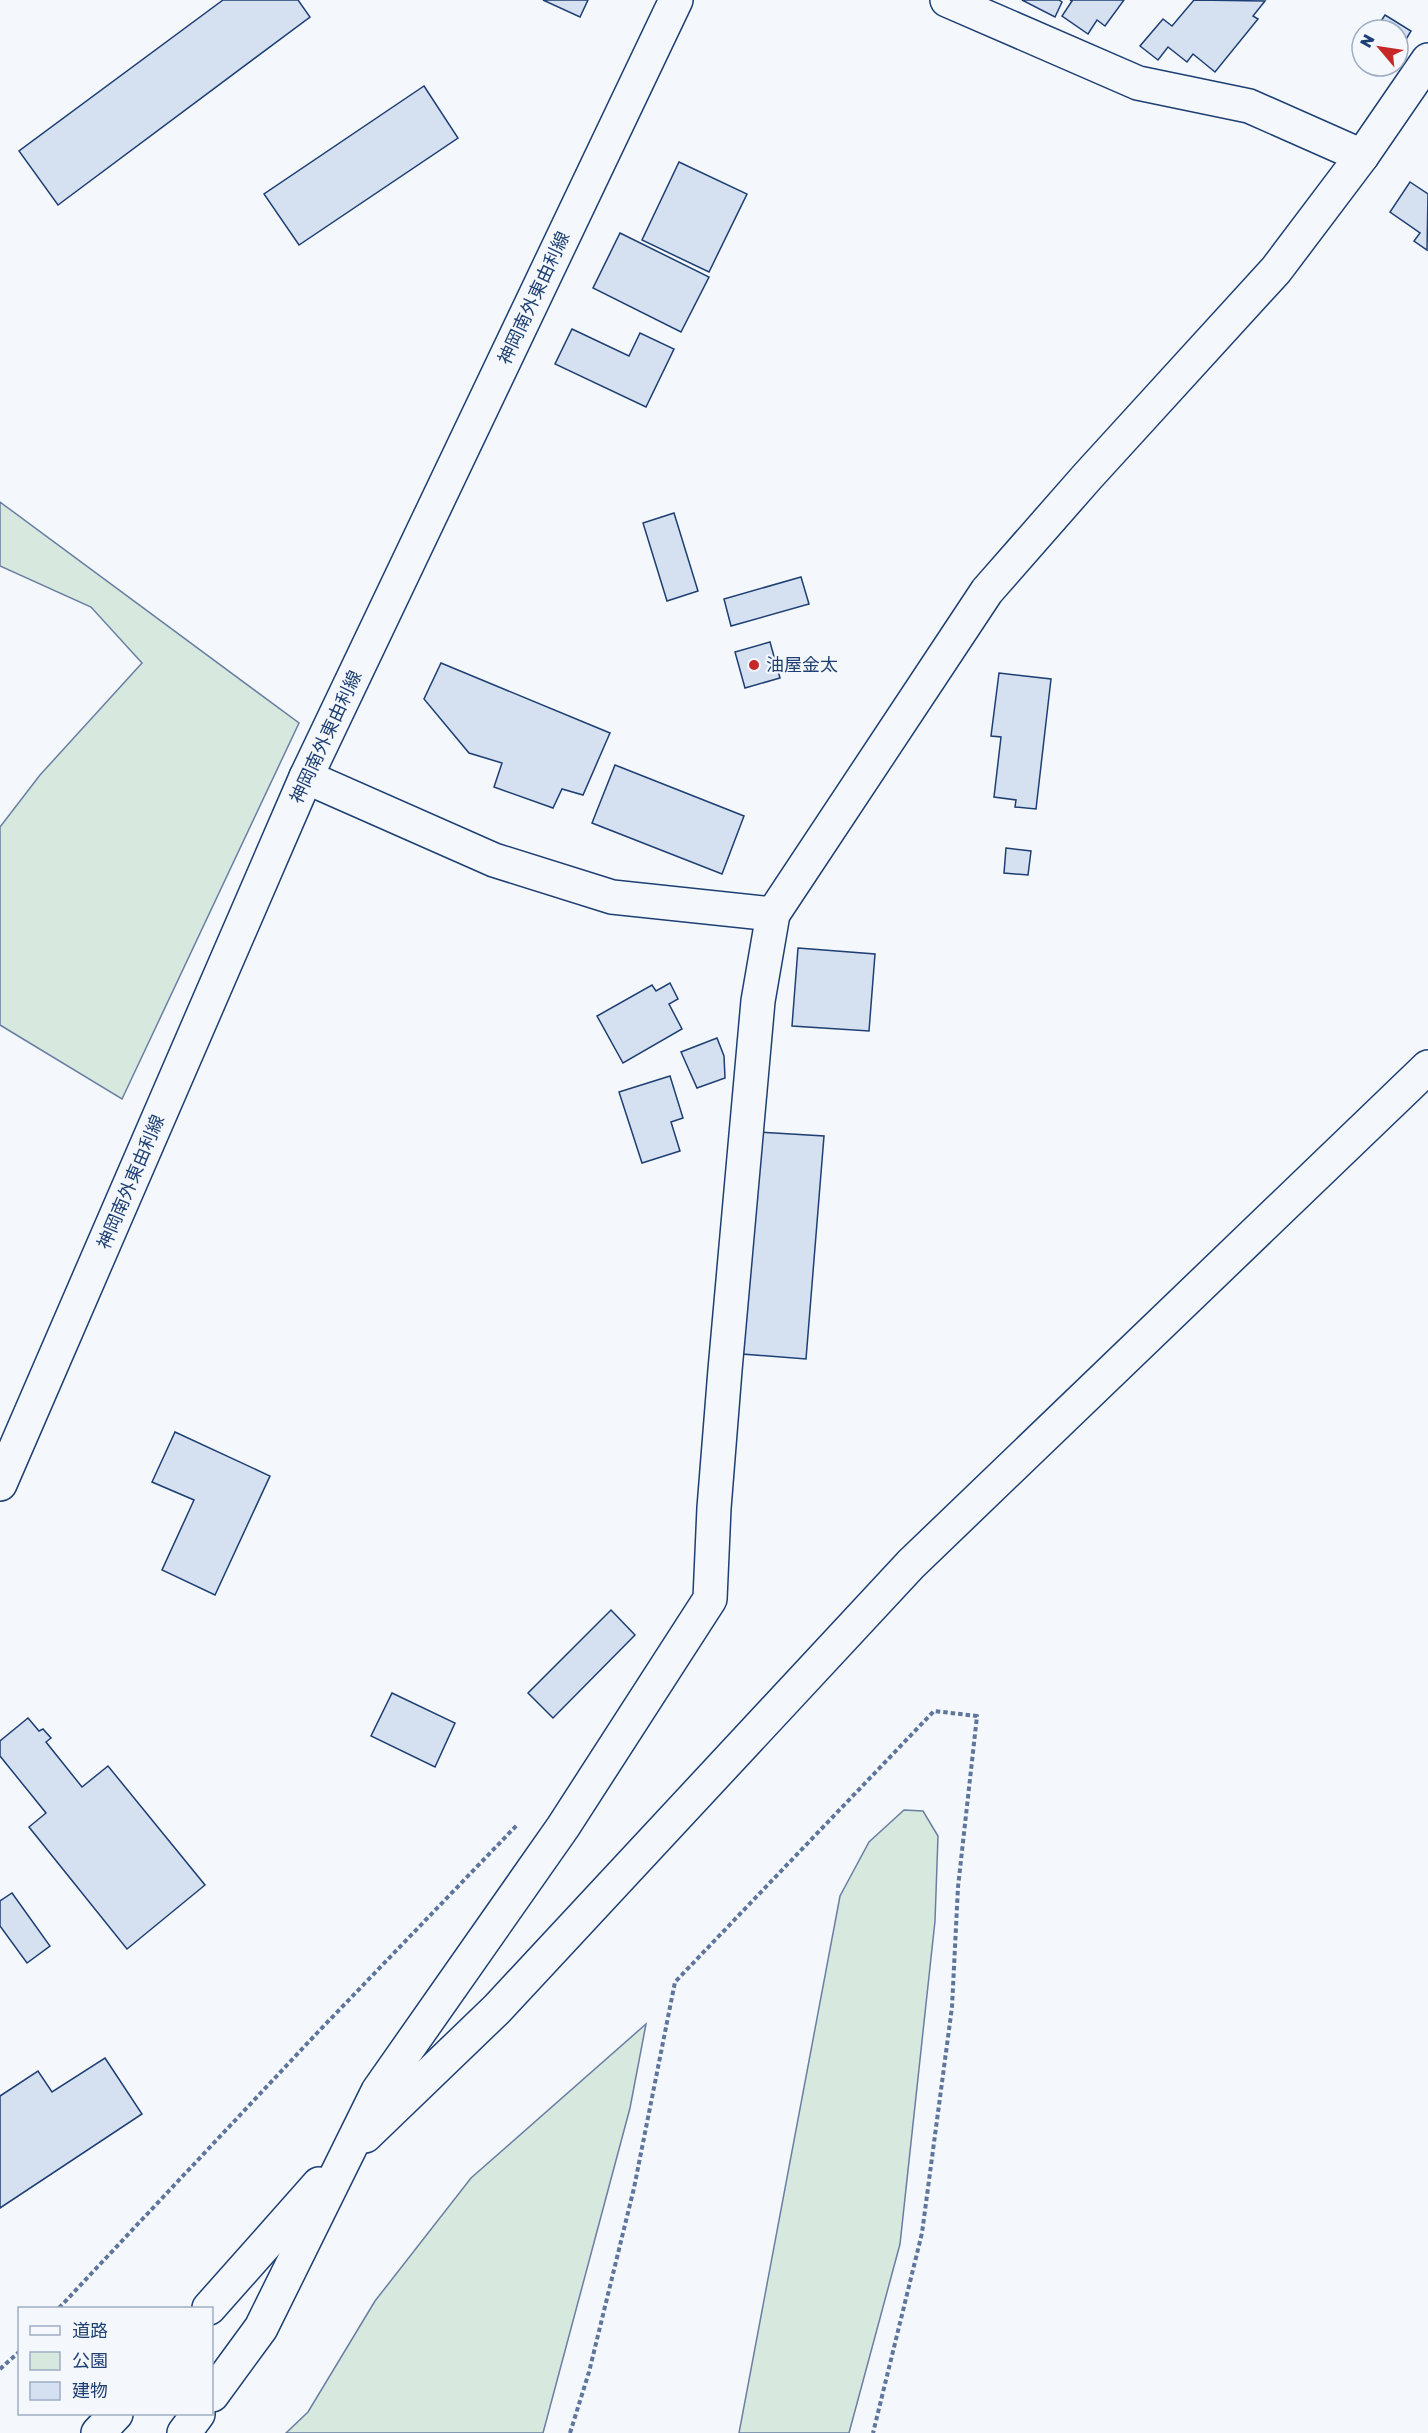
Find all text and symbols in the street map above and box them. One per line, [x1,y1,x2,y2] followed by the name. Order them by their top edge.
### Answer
[1350,18,1410,78] north arrow
[1355,31,1379,51] text: N
[493,228,573,367] street label: 神岡南外東由利線
[766,653,838,675] place label: 油屋金太
[747,658,761,672] marker: 油屋金太
[285,667,365,806] street label: 神岡南外東由利線
[92,1111,168,1252] street label: 神岡南外東由利線
[18,2307,213,2415] legend
[72,2319,108,2341] text: 道路
[72,2349,108,2371] text: 公園
[72,2379,108,2401] text: 建物

